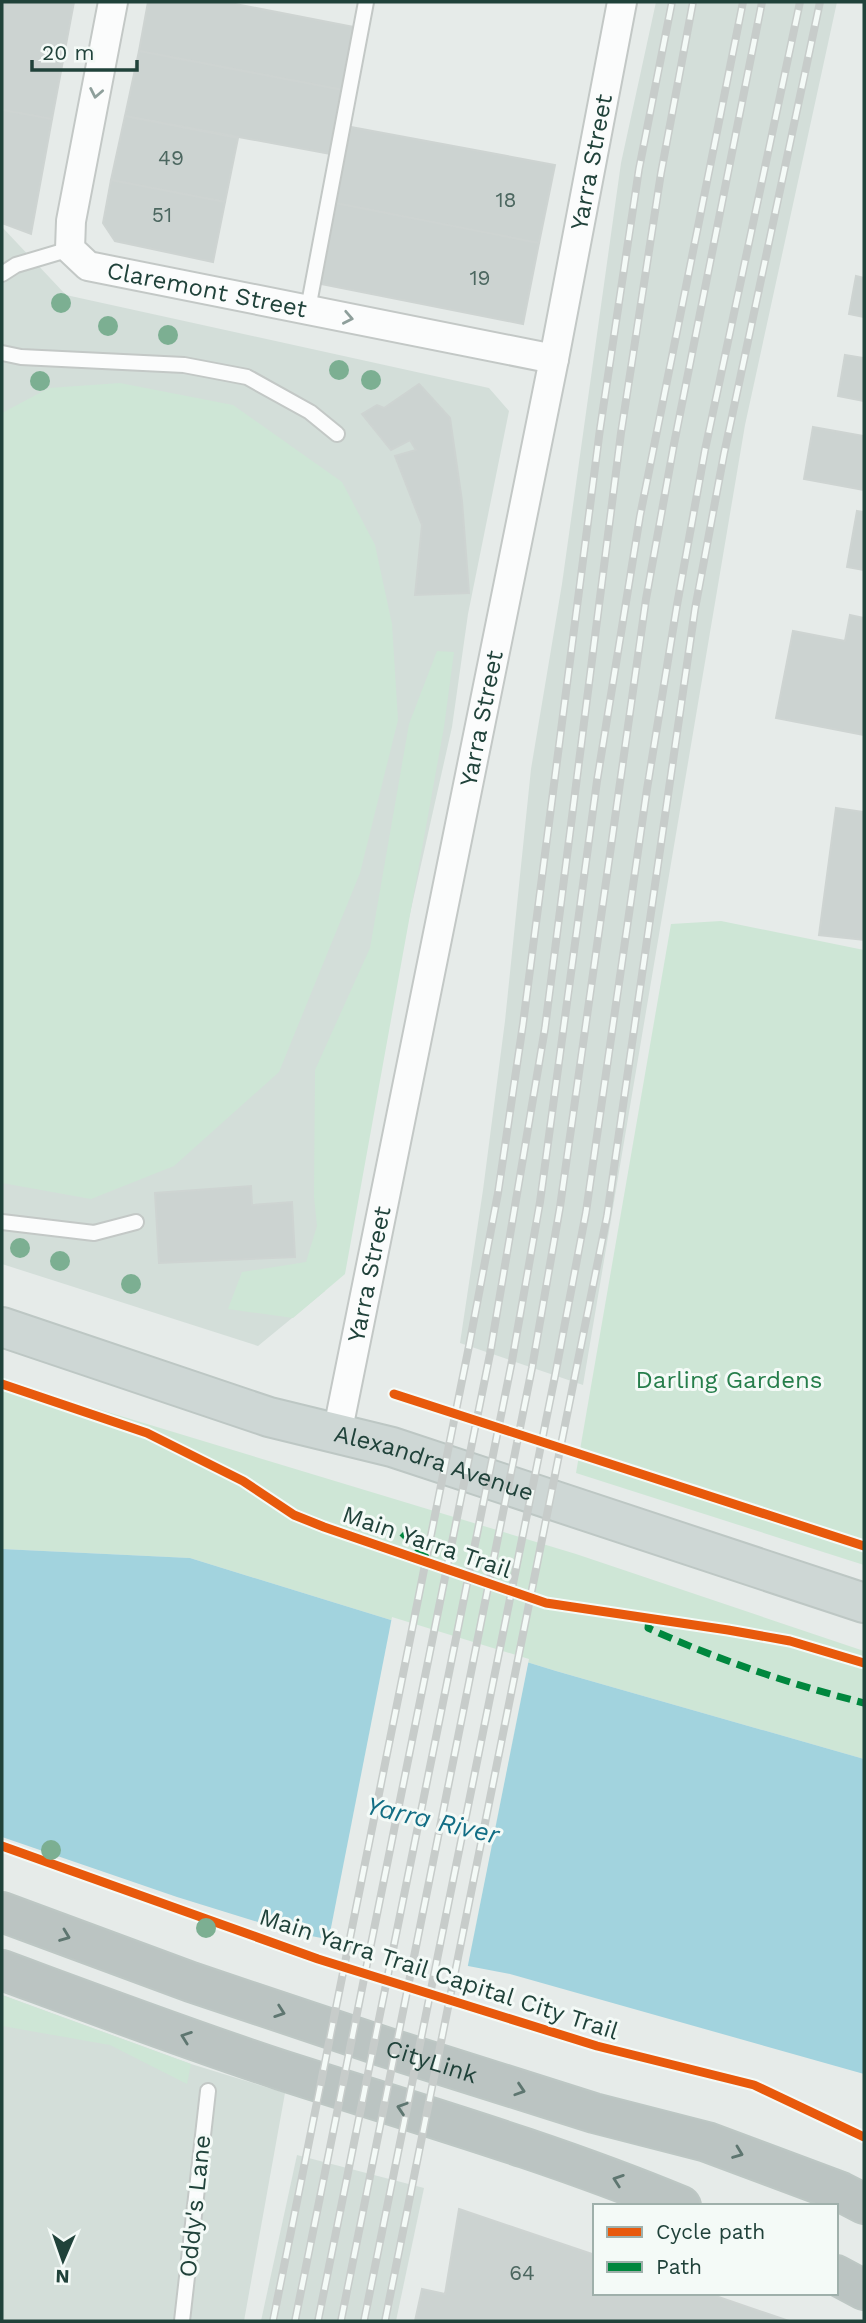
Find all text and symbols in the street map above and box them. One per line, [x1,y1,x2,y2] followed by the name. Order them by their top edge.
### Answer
[32,28,136,72] scale bar
[42,40,94,65] text: 20 m
[89,87,104,99] one-way arrow
[565,92,618,233] street label: Yarra Street
[158,145,184,170] house number: 49
[495,187,517,212] house number: 18
[152,202,172,227] house number: 51
[104,256,309,323] street label: Claremont Street
[469,265,491,290] house number: 19
[342,309,354,324] one-way arrow
[454,648,509,789] street label: Yarra Street
[342,1204,397,1345] street label: Yarra Street
[636,1366,822,1394] park label: Darling Gardens
[331,1419,537,1507] street label: Alexandra Avenue
[339,1500,516,1584] street label: Main Yarra Trail
[364,1790,503,1850] water label: Yarra River
[256,1903,623,2046] street label: Main Yarra Trail Capital City Trail
[59,1928,71,1942] one-way arrow
[273,2004,285,2018] one-way arrow
[181,2032,193,2046] one-way arrow
[382,2034,481,2089] street label: CityLink
[513,2081,525,2096] one-way arrow
[397,2101,409,2116] one-way arrow
[174,2133,216,2279] street label: Oddy's Lane
[731,2145,743,2159] one-way arrow
[612,2174,624,2188] one-way arrow
[593,2204,838,2295] legend
[656,2219,765,2244] text: Cycle path
[28,2225,98,2295] north arrow
[656,2254,702,2279] text: Path
[509,2260,535,2285] house number: 64
[55,2265,70,2288] text: N

